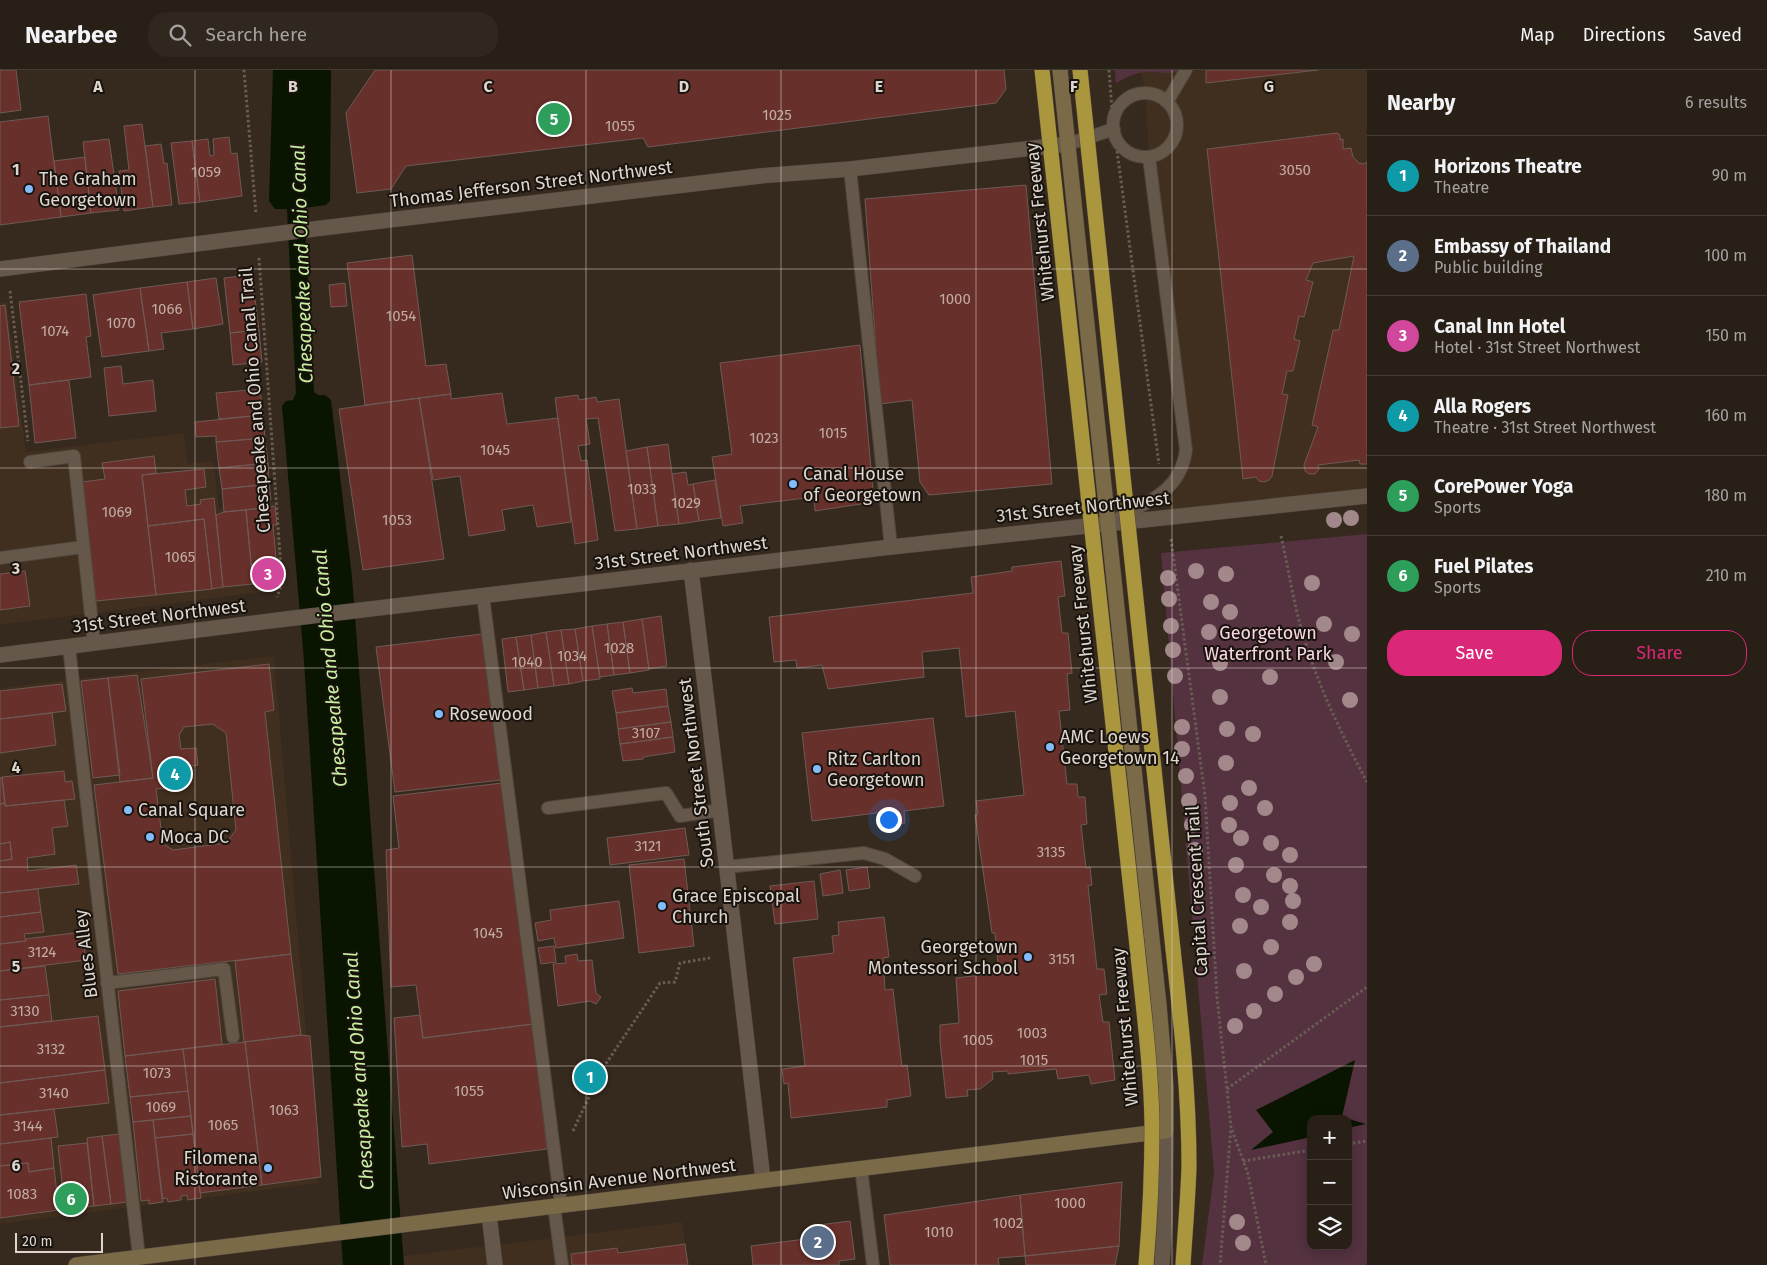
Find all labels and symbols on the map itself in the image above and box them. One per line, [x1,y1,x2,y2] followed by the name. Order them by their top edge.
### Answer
[92,77,103,96] text: A
[288,77,298,96] text: B
[483,77,493,96] text: C
[679,77,689,96] text: D
[875,77,883,96] text: E
[1070,77,1078,96] text: F
[1264,77,1274,96] text: G
[538,100,570,138] pin: 5
[762,106,792,124] house number: 1025
[605,117,635,135] house number: 1055
[1021,142,1059,302] street label: Whitehurst Freeway
[286,144,318,384] water label: Chesapeake and Ohio Canal
[388,156,674,212] street label: Thomas Jefferson Street Northwest
[12,160,20,179] text: 1
[1279,161,1311,179] house number: 3050
[191,163,221,181] house number: 1059
[39,168,137,211] place label: The Graham Georgetown
[23,183,35,195] marker: The Graham Georgetown
[235,266,275,534] street label: Chesapeake and Ohio Canal Trail
[939,290,971,308] house number: 1000
[152,300,182,318] house number: 1066
[386,307,416,325] house number: 1054
[106,314,136,332] house number: 1070
[41,322,69,340] house number: 1074
[12,359,20,378] text: 2
[819,424,847,442] house number: 1015
[749,429,779,447] house number: 1023
[480,441,510,459] house number: 1045
[803,463,922,506] place label: Canal House of Georgetown
[787,478,799,490] marker: Canal House of Georgetown
[627,480,657,498] house number: 1033
[995,487,1171,527] street label: 31st Street Northwest
[671,494,701,512] house number: 1029
[102,503,132,521] house number: 1069
[382,511,412,529] house number: 1053
[593,531,769,575] street label: 31st Street Northwest
[1064,544,1102,704] street label: Whitehurst Freeway
[165,548,195,566] house number: 1065
[308,548,352,788] water label: Chesapeake and Ohio Canal
[252,555,284,593] pin: 3
[11,559,20,578] text: 3
[71,594,247,638] street label: 31st Street Northwest
[1204,622,1332,665] park label: Georgetown Waterfront Park
[604,639,634,657] house number: 1028
[557,647,587,665] house number: 1034
[511,653,543,671] house number: 1040
[673,677,719,869] street label: South Street Northwest
[449,703,533,725] place label: Rosewood
[433,708,445,720] marker: Rosewood
[632,724,661,742] house number: 3107
[1060,726,1180,769] place label: AMC Loews Georgetown 14
[1044,741,1056,753] marker: AMC Loews Georgetown 14
[827,748,924,791] place label: Ritz Carlton Georgetown
[159,755,191,793] pin: 4
[11,758,21,777] text: 4
[811,763,823,775] marker: Ritz Carlton Georgetown
[138,799,245,821] place label: Canal Square
[122,804,134,816] marker: Canal Square
[1182,805,1212,977] street label: Capital Crescent Trail
[876,807,902,833] your location
[160,826,229,848] place label: Moca DC
[144,831,156,843] marker: Moca DC
[634,837,662,855] house number: 3121
[1037,843,1065,861] house number: 3135
[672,885,800,928] place label: Grace Episcopal Church
[656,900,668,912] marker: Grace Episcopal Church
[70,908,102,1000] street label: Blues Alley
[473,924,503,942] house number: 1045
[868,936,1018,979] place label: Georgetown Montessori School
[28,943,56,961] house number: 3124
[1107,947,1143,1107] street label: Whitehurst Freeway
[1049,950,1075,968] house number: 3151
[339,951,379,1191] water label: Chesapeake and Ohio Canal
[1022,951,1034,963] marker: Georgetown Montessori School
[12,957,21,976] text: 5
[10,1002,40,1020] house number: 3130
[1017,1024,1047,1042] house number: 1003
[963,1031,993,1049] house number: 1005
[37,1040,65,1058] house number: 3132
[1020,1051,1048,1069] house number: 1015
[574,1058,606,1096] pin: 1
[143,1064,171,1082] house number: 1073
[454,1082,484,1100] house number: 1055
[39,1084,69,1102] house number: 3140
[146,1098,176,1116] house number: 1069
[269,1101,299,1119] house number: 1063
[208,1116,238,1134] house number: 1065
[13,1117,43,1135] house number: 3144
[174,1147,258,1190] place label: Filomena Ristorante
[501,1154,738,1204] street label: Wisconsin Avenue Northwest
[11,1156,21,1175] text: 6
[262,1162,274,1174] marker: Filomena Ristorante
[55,1180,87,1218] pin: 6
[7,1185,37,1203] house number: 1083
[1054,1194,1086,1212] house number: 1000
[993,1214,1023,1232] house number: 1002
[802,1223,834,1261] pin: 2
[924,1223,954,1241] house number: 1010
[15,1230,102,1253] scale bar

